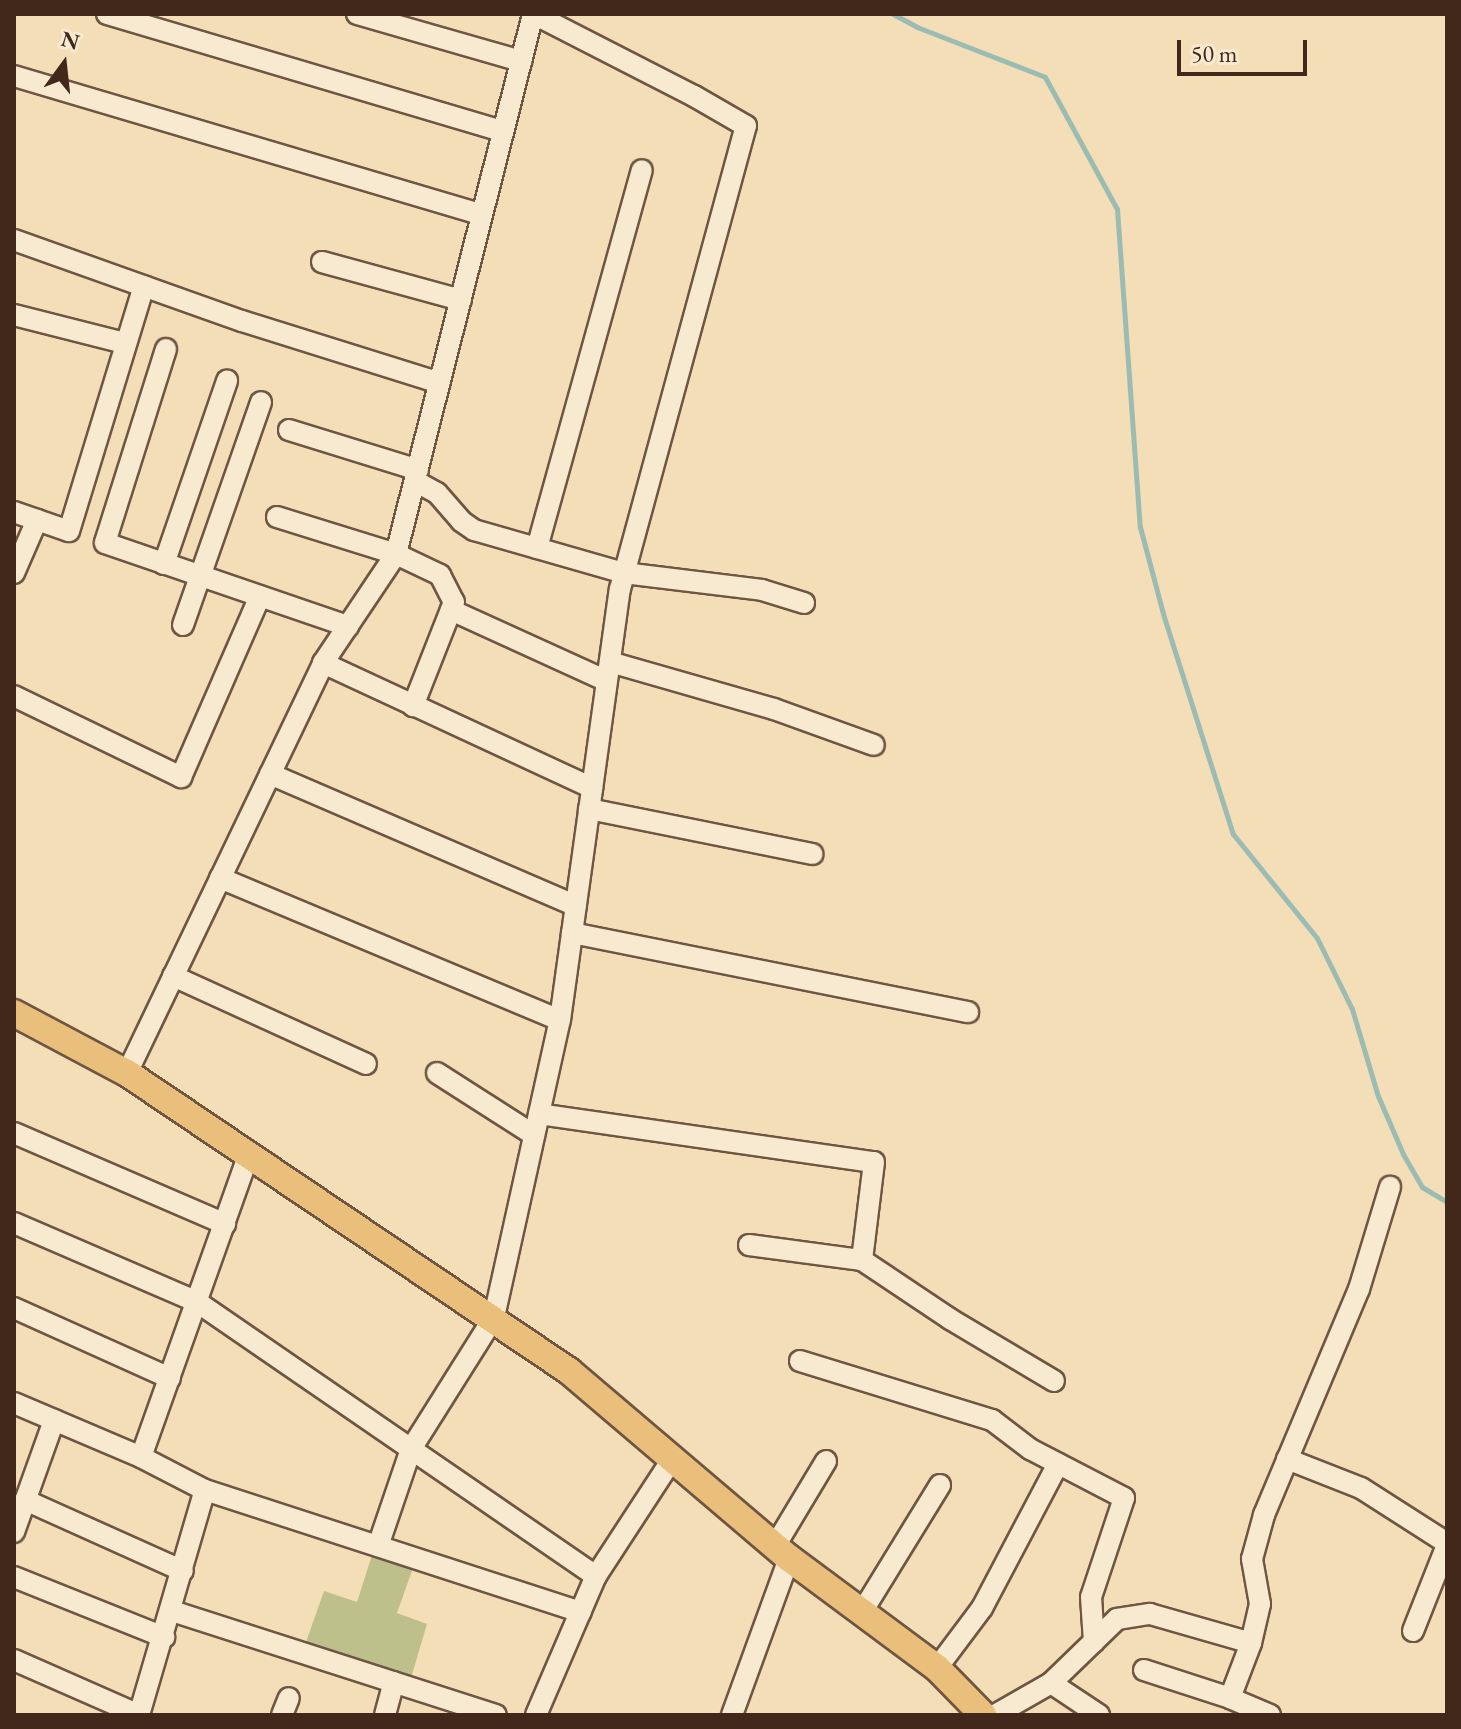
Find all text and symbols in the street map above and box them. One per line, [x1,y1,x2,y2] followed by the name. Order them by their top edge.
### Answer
[24,24,104,104] north arrow
[58,24,83,57] text: N
[1181,24,1311,74] scale bar
[1191,38,1238,69] text: 50 m

